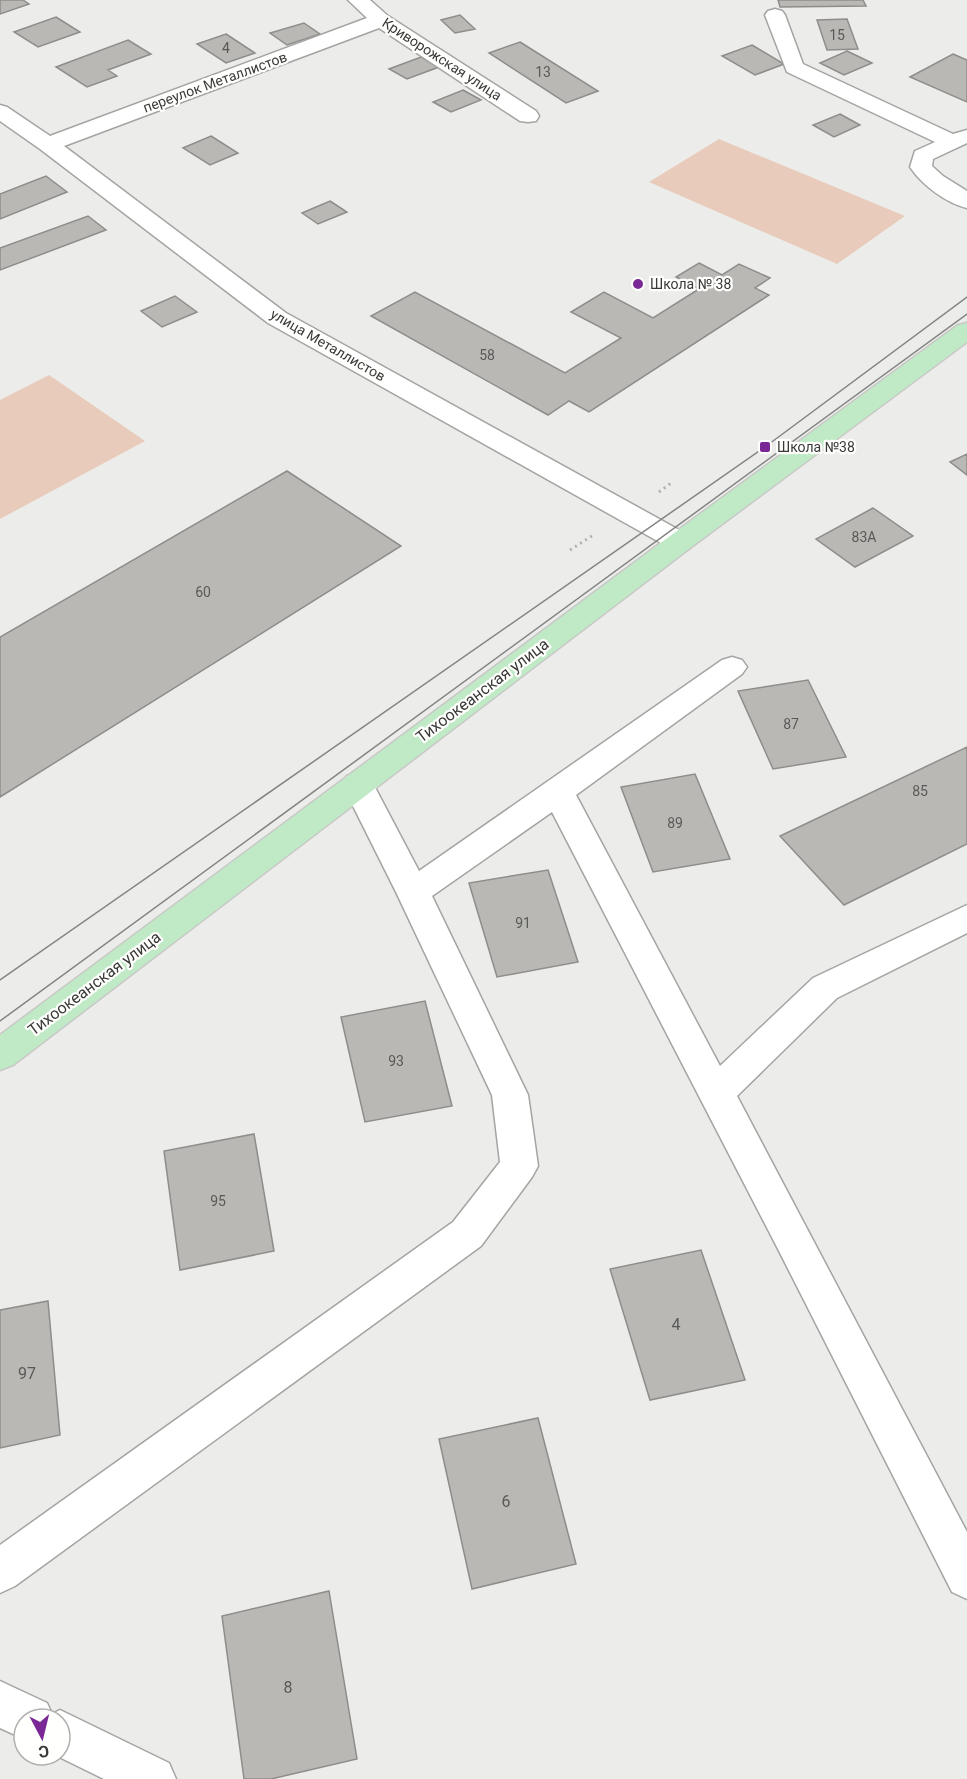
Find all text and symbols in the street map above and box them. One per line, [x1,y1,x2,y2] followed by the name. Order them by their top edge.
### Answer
[379,14,505,104] street label: Криворожская улица
[829,27,845,43] house number: 15
[222,40,230,56] house number: 4
[141,48,289,116] street label: переулок Металлистов
[535,64,551,80] house number: 13
[650,276,731,292] place label: Школа № 38
[631,277,645,291] marker: Школа № 38
[268,306,388,384] street label: улица Металлистов
[479,347,495,363] house number: 58
[777,439,855,455] place label: Школа №38
[758,440,772,454] marker: Школа №38
[852,529,876,545] house number: 83А
[195,584,211,600] house number: 60
[412,634,552,747] street label: Тихоокеанская улица
[783,716,799,732] house number: 87
[912,783,928,799] house number: 85
[667,815,683,831] house number: 89
[515,915,531,931] house number: 91
[24,927,164,1040] street label: Тихоокеанская улица
[388,1053,404,1069] house number: 93
[210,1193,226,1209] house number: 95
[672,1315,681,1334] house number: 4
[18,1364,36,1383] house number: 97
[502,1492,511,1511] house number: 6
[284,1678,293,1697] house number: 8
[12,1707,72,1767] north arrow
[37,1741,50,1761] text: С

